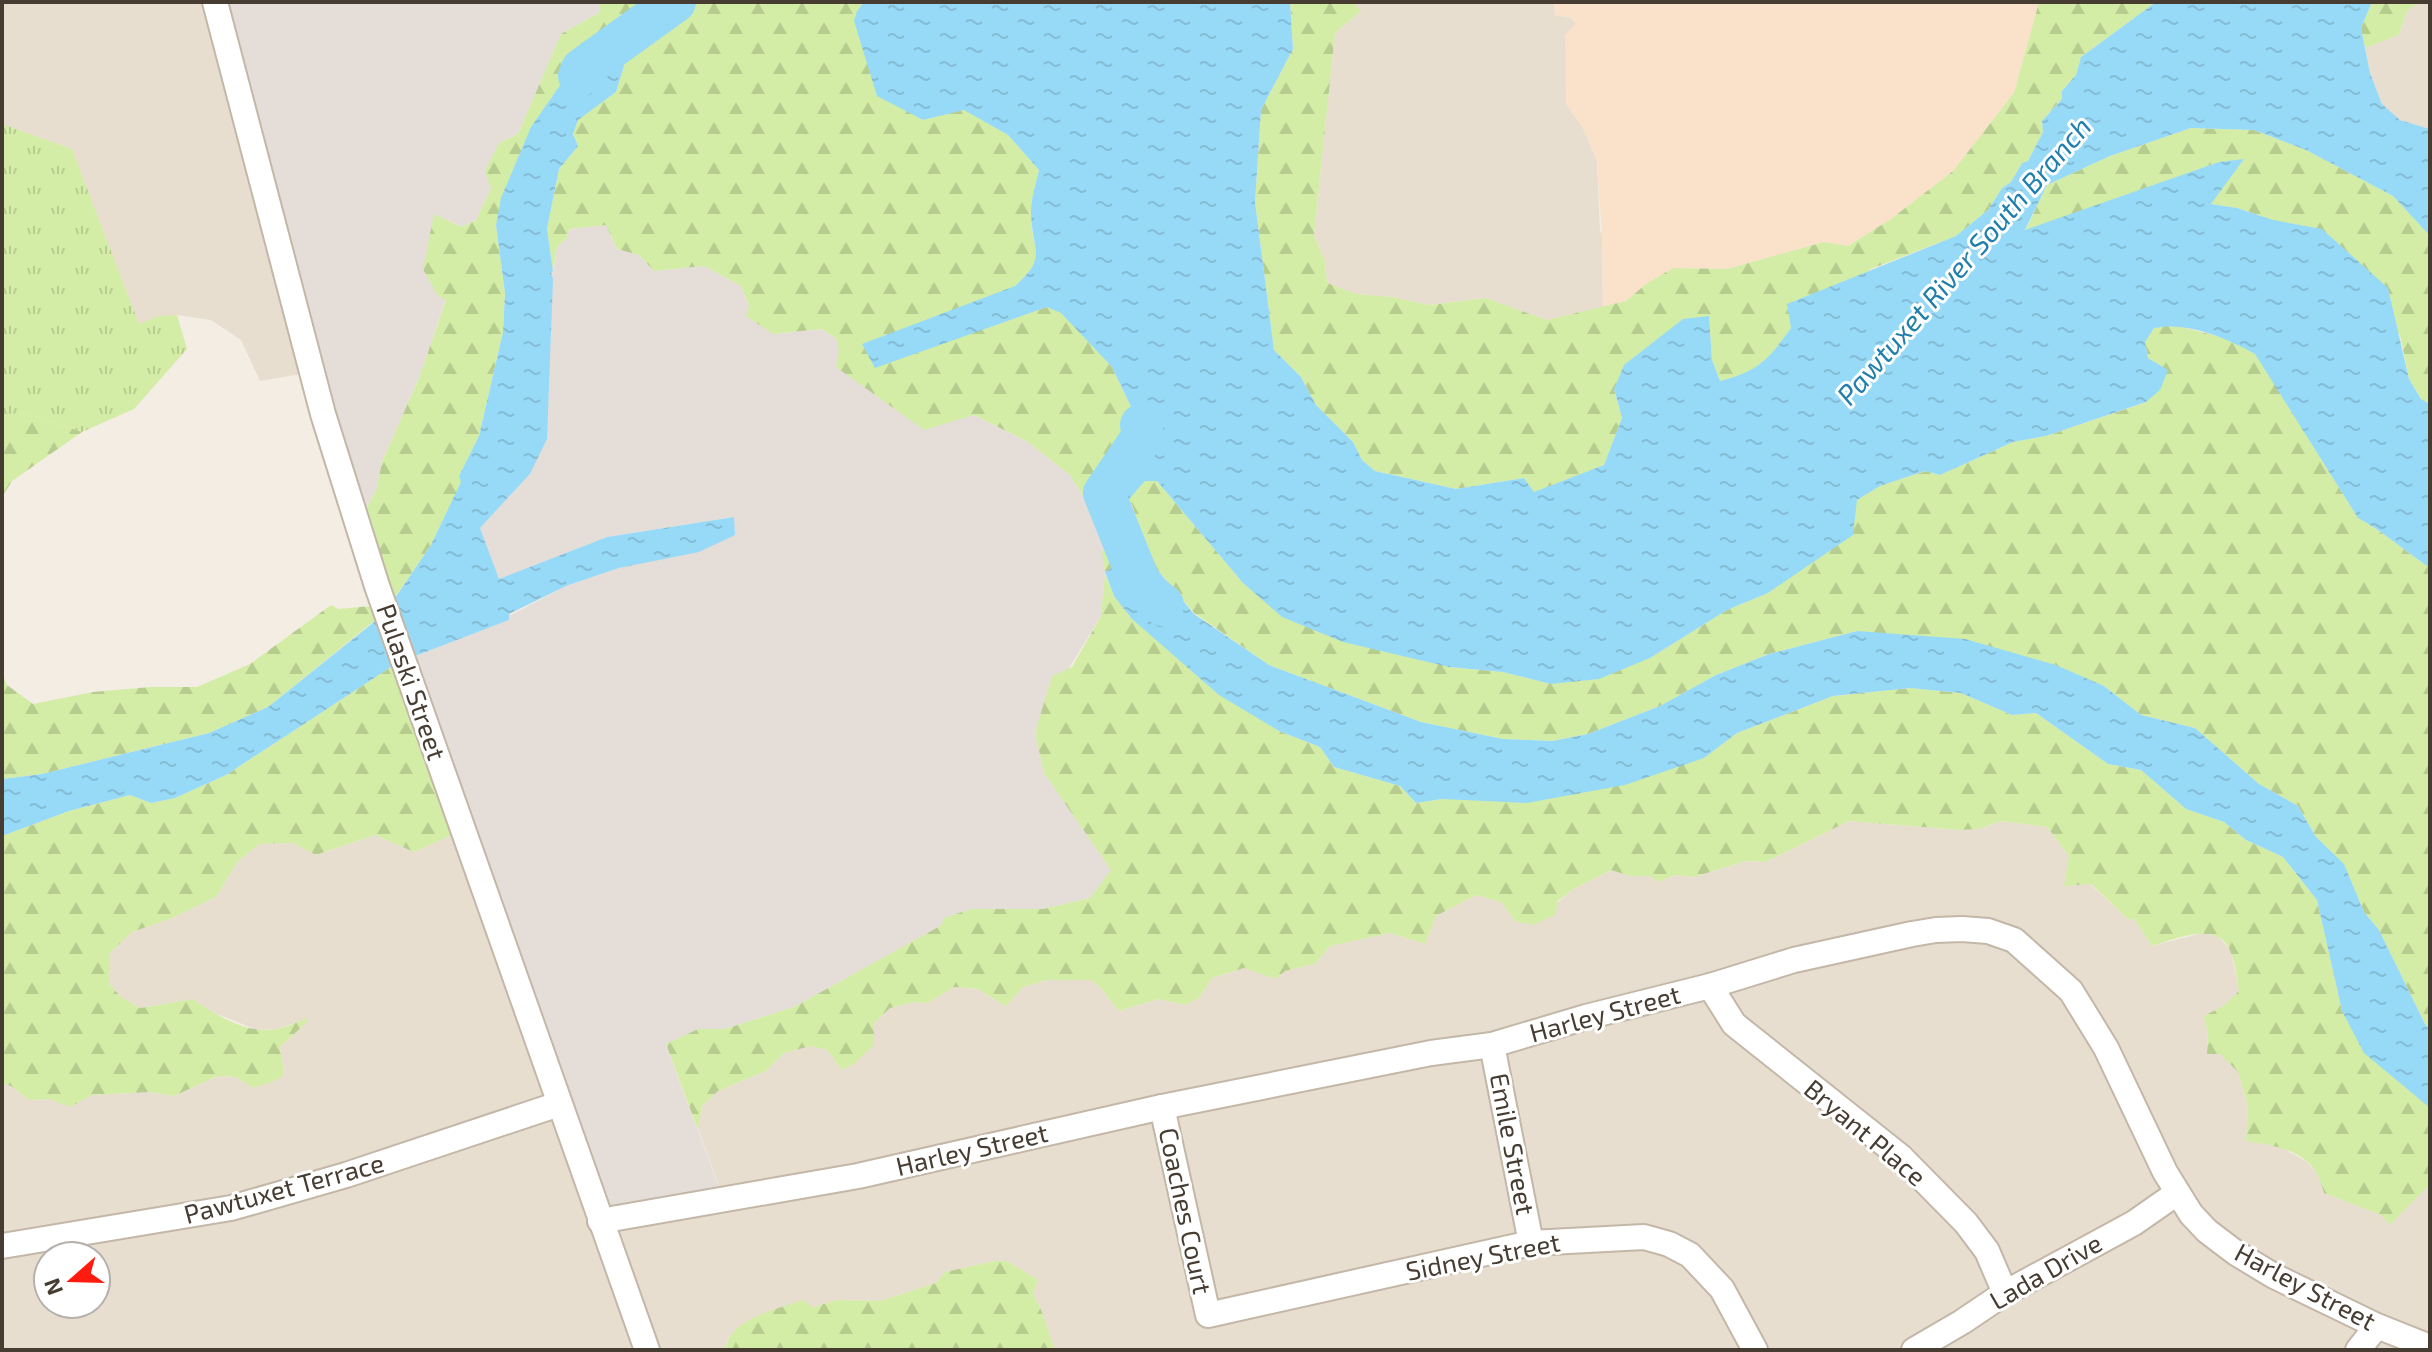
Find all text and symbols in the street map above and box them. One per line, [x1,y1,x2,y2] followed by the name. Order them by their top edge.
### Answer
[1829,109,2098,411] water label: Pawtuxet River South Branch
[371,599,454,764] street label: Pulaski Street
[1526,978,1684,1048] street label: Harley Street
[1485,1070,1542,1217] street label: Emile Street
[1799,1072,1933,1192] street label: Bryant Place
[893,1116,1051,1181] street label: Harley Street
[1154,1125,1219,1297] street label: Coaches Court
[180,1146,387,1229] street label: Pawtuxet Terrace
[1403,1225,1562,1286] street label: Sidney Street
[1984,1226,2107,1315] street label: Lada Drive
[2230,1236,2381,1336] street label: Harley Street
[32,1240,112,1320] north arrow
[37,1275,67,1299] text: N

